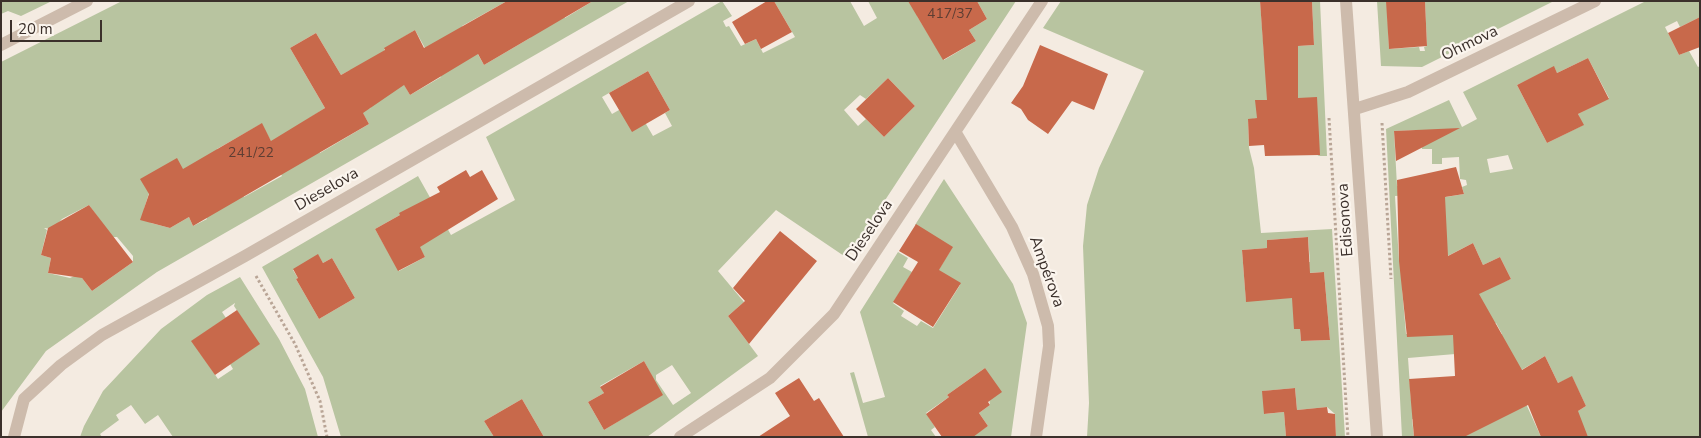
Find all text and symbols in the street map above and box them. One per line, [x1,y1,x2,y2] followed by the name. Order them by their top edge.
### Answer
[927,7,973,23] house number: 417/37
[12,10,105,42] scale bar
[18,19,53,39] text: 20 m
[1439,22,1501,66] street label: Ohmova
[228,146,274,162] house number: 241/22
[292,164,362,216] street label: Dieselova
[1334,183,1358,257] street label: Edisonova
[842,196,898,266] street label: Dieselova
[1024,234,1068,310] street label: Ampérova

